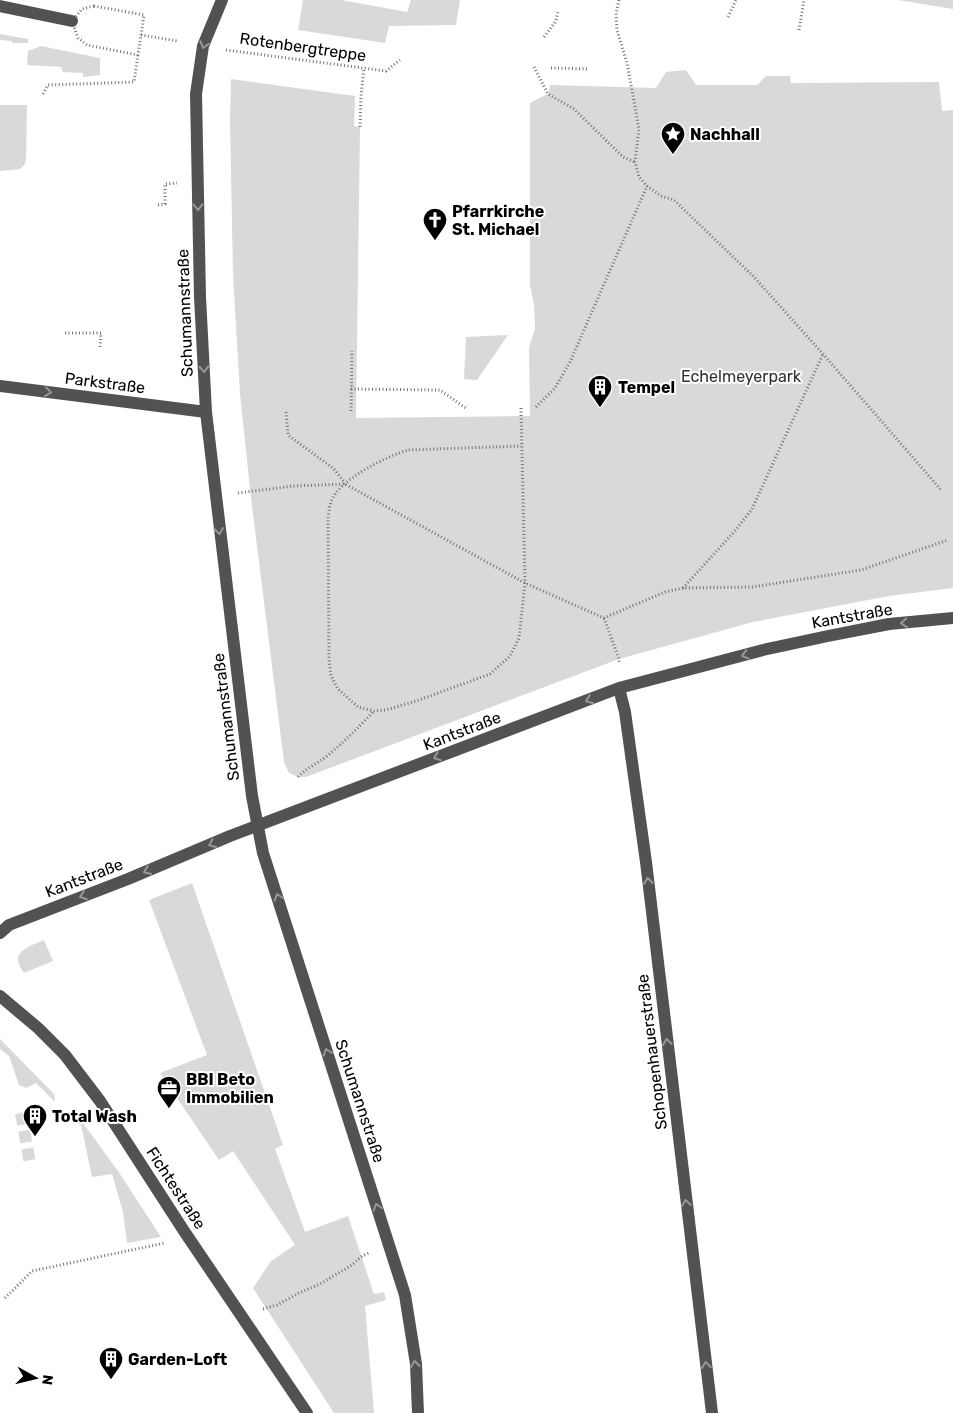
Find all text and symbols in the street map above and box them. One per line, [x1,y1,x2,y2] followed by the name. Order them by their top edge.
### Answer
[239,29,367,65] street label: Rotenbergtreppe
[199,40,209,49] one-way arrow
[660,121,686,155] place icon: Nachhall
[690,125,760,144] place label: Nachhall
[452,202,544,239] place label: Pfarrkirche St. Michael
[193,204,203,211] one-way arrow
[422,207,448,241] church icon: Pfarrkirche St. Michael
[173,249,197,377] street label: Schumannstraße
[198,365,209,373] one-way arrow
[681,367,802,386] park label: Echelmeyerpark
[64,369,146,397] street label: Parkstraße
[587,374,613,408] building icon: Tempel
[618,378,675,397] place label: Tempel
[45,386,53,397] one-way arrow
[214,526,224,535] one-way arrow
[810,600,894,632] street label: Kantstraße
[900,617,908,628] one-way arrow
[741,649,750,660] one-way arrow
[209,652,243,782] street label: Schumannstraße
[585,694,594,704] one-way arrow
[420,707,504,755] street label: Kantstraße
[434,752,442,762] one-way arrow
[208,837,217,848] one-way arrow
[42,854,126,902] street label: Kantstraße
[143,865,152,875] one-way arrow
[643,876,654,884] one-way arrow
[79,890,87,900] one-way arrow
[274,894,284,902] one-way arrow
[633,973,671,1131] street label: Schopenhauerstraße
[331,1037,389,1165] street label: Schumannstraße
[662,1038,673,1046] one-way arrow
[323,1049,333,1057] one-way arrow
[186,1070,274,1107] place label: BBI Beto Immobilien
[156,1075,182,1109] office icon: BBI Beto Immobilien
[22,1103,48,1137] building icon: Total Wash
[52,1107,137,1126] place label: Total Wash
[142,1143,210,1233] street label: Fichtestraße
[681,1199,692,1207] one-way arrow
[372,1203,382,1212] one-way arrow
[98,1346,124,1380] building icon: Garden-Loft
[128,1350,228,1369] place label: Garden-Loft
[10,1353,60,1403] north arrow
[410,1360,421,1368] one-way arrow
[701,1360,712,1368] one-way arrow
[38,1374,56,1386] text: N

